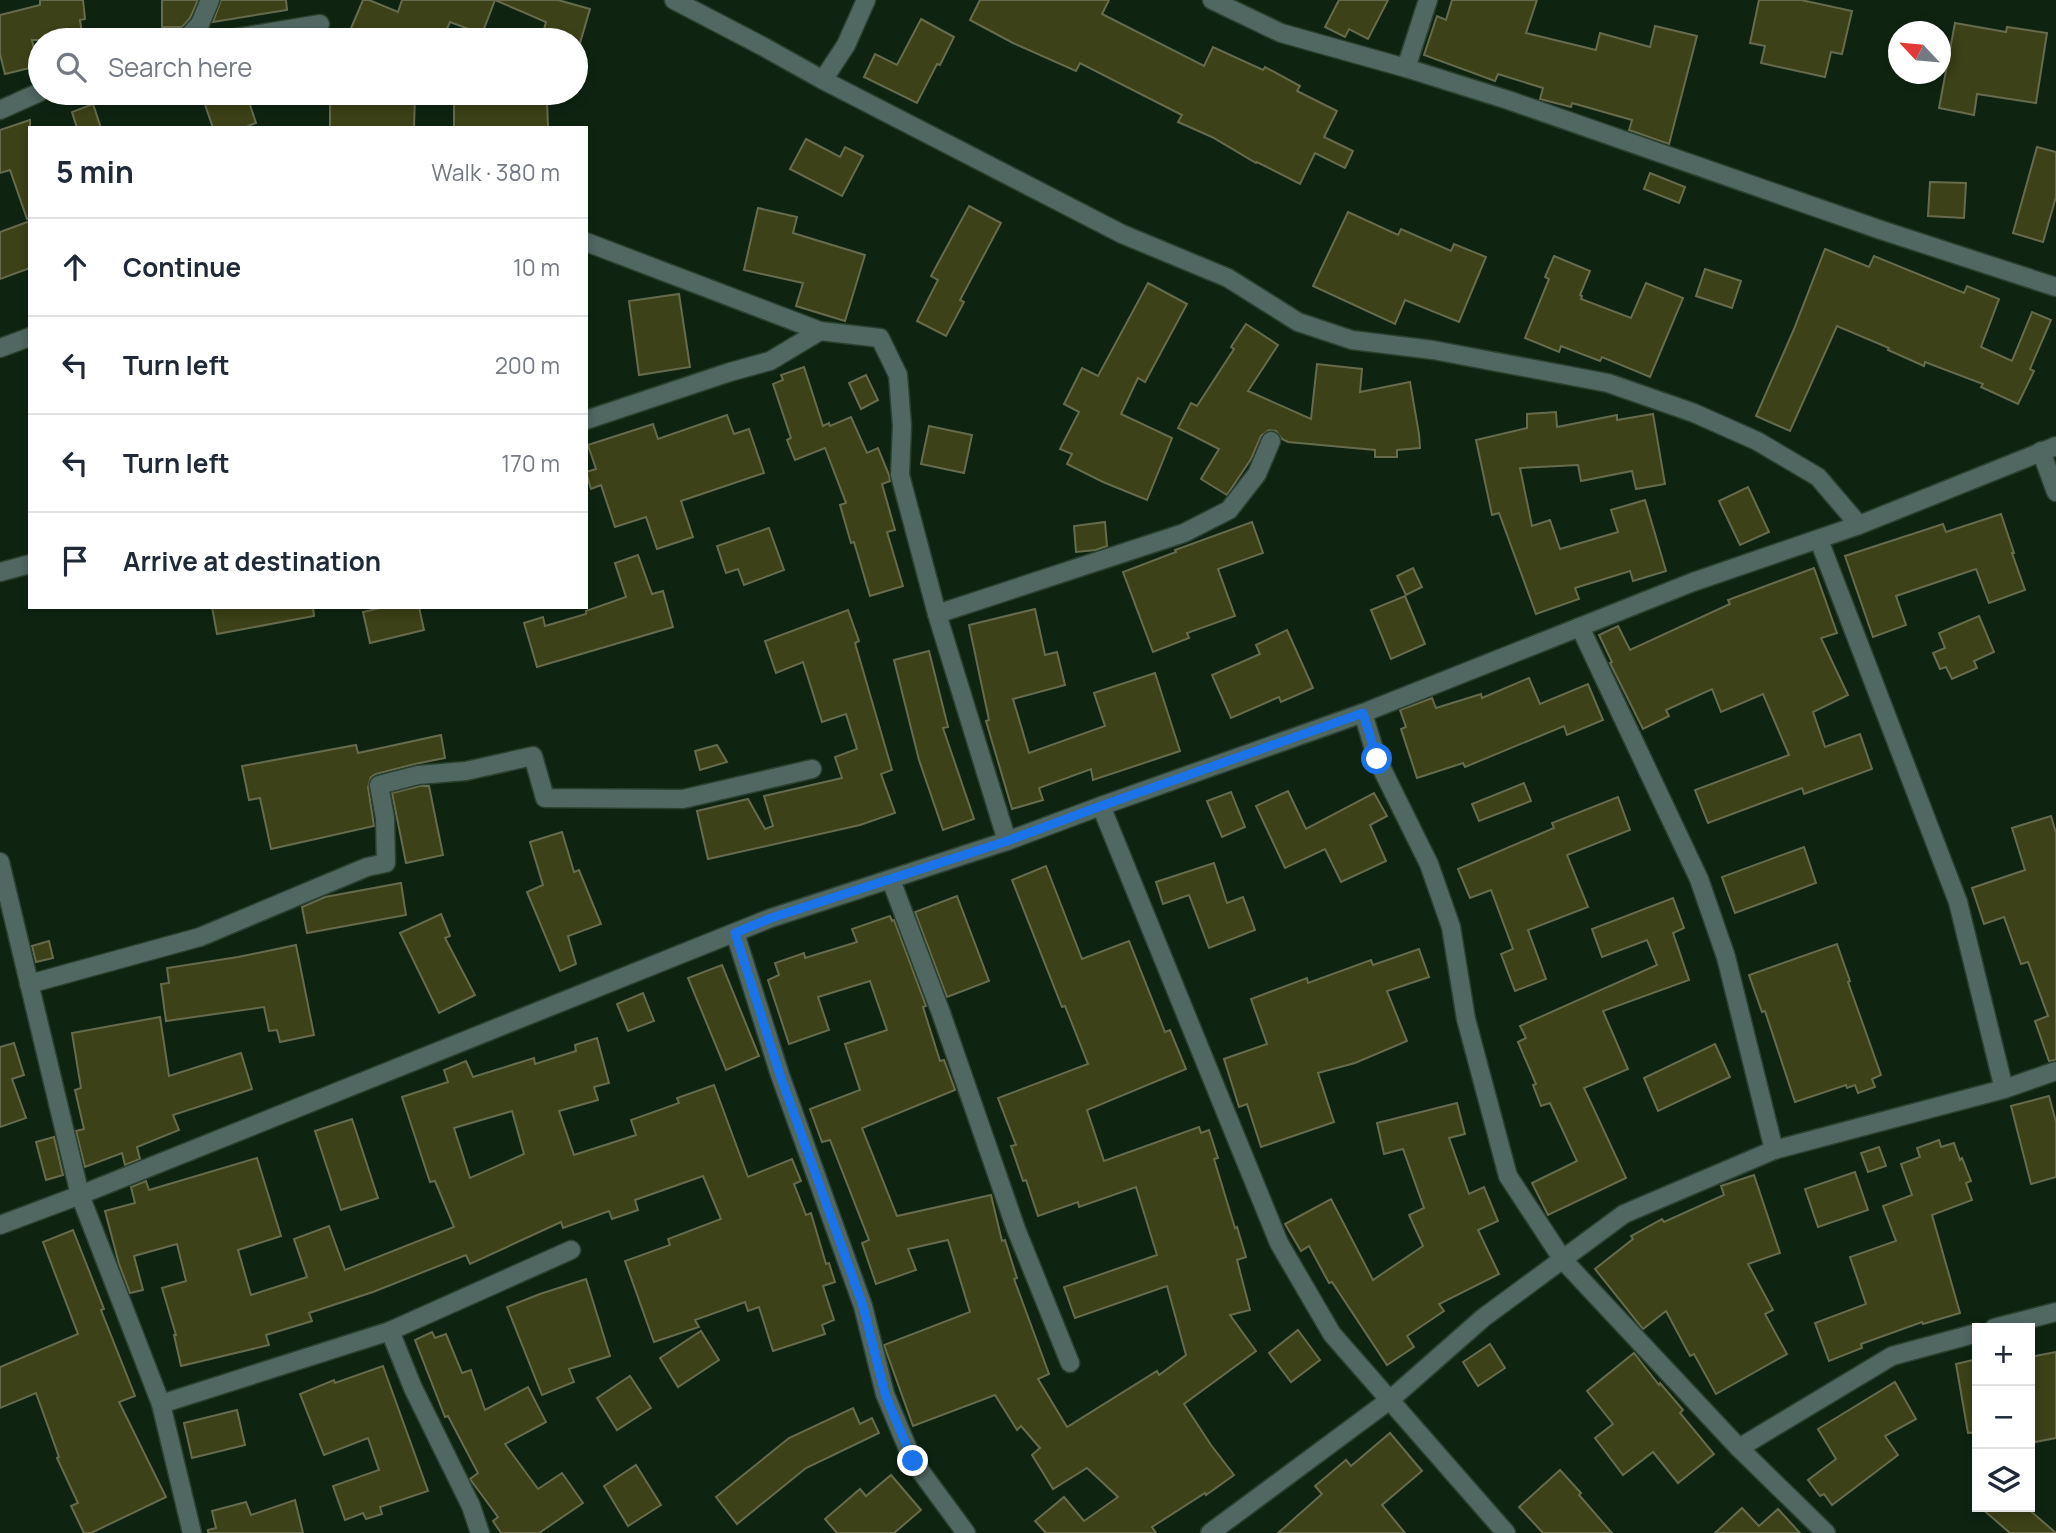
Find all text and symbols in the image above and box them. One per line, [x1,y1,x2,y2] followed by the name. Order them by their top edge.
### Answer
[1888,21,1951,84] north arrow
[28,28,588,105] search box
[52,48,90,86] icon: search
[108,49,253,85] text: Search here
[56,151,134,192] text: 5 min
[431,156,560,188] text: Walk · 380 m
[56,248,94,286] icon: ahead
[123,249,241,285] text: Continue
[513,251,560,283] text: 10 m
[56,346,94,384] icon: left
[123,347,230,383] text: Turn left
[495,349,560,381] text: 200 m
[56,444,94,482] icon: left
[123,445,230,481] text: Turn left
[501,447,560,479] text: 170 m
[56,542,94,580] icon: arrive
[123,543,381,579] text: Arrive at destination
[1361,743,1392,774] route start
[1972,1323,2035,1512] map controls
[1972,1323,2035,1386] button: +
[1972,1386,2035,1449] button: −
[897,1445,928,1476] route end
[1972,1449,2035,1512] button: layers

